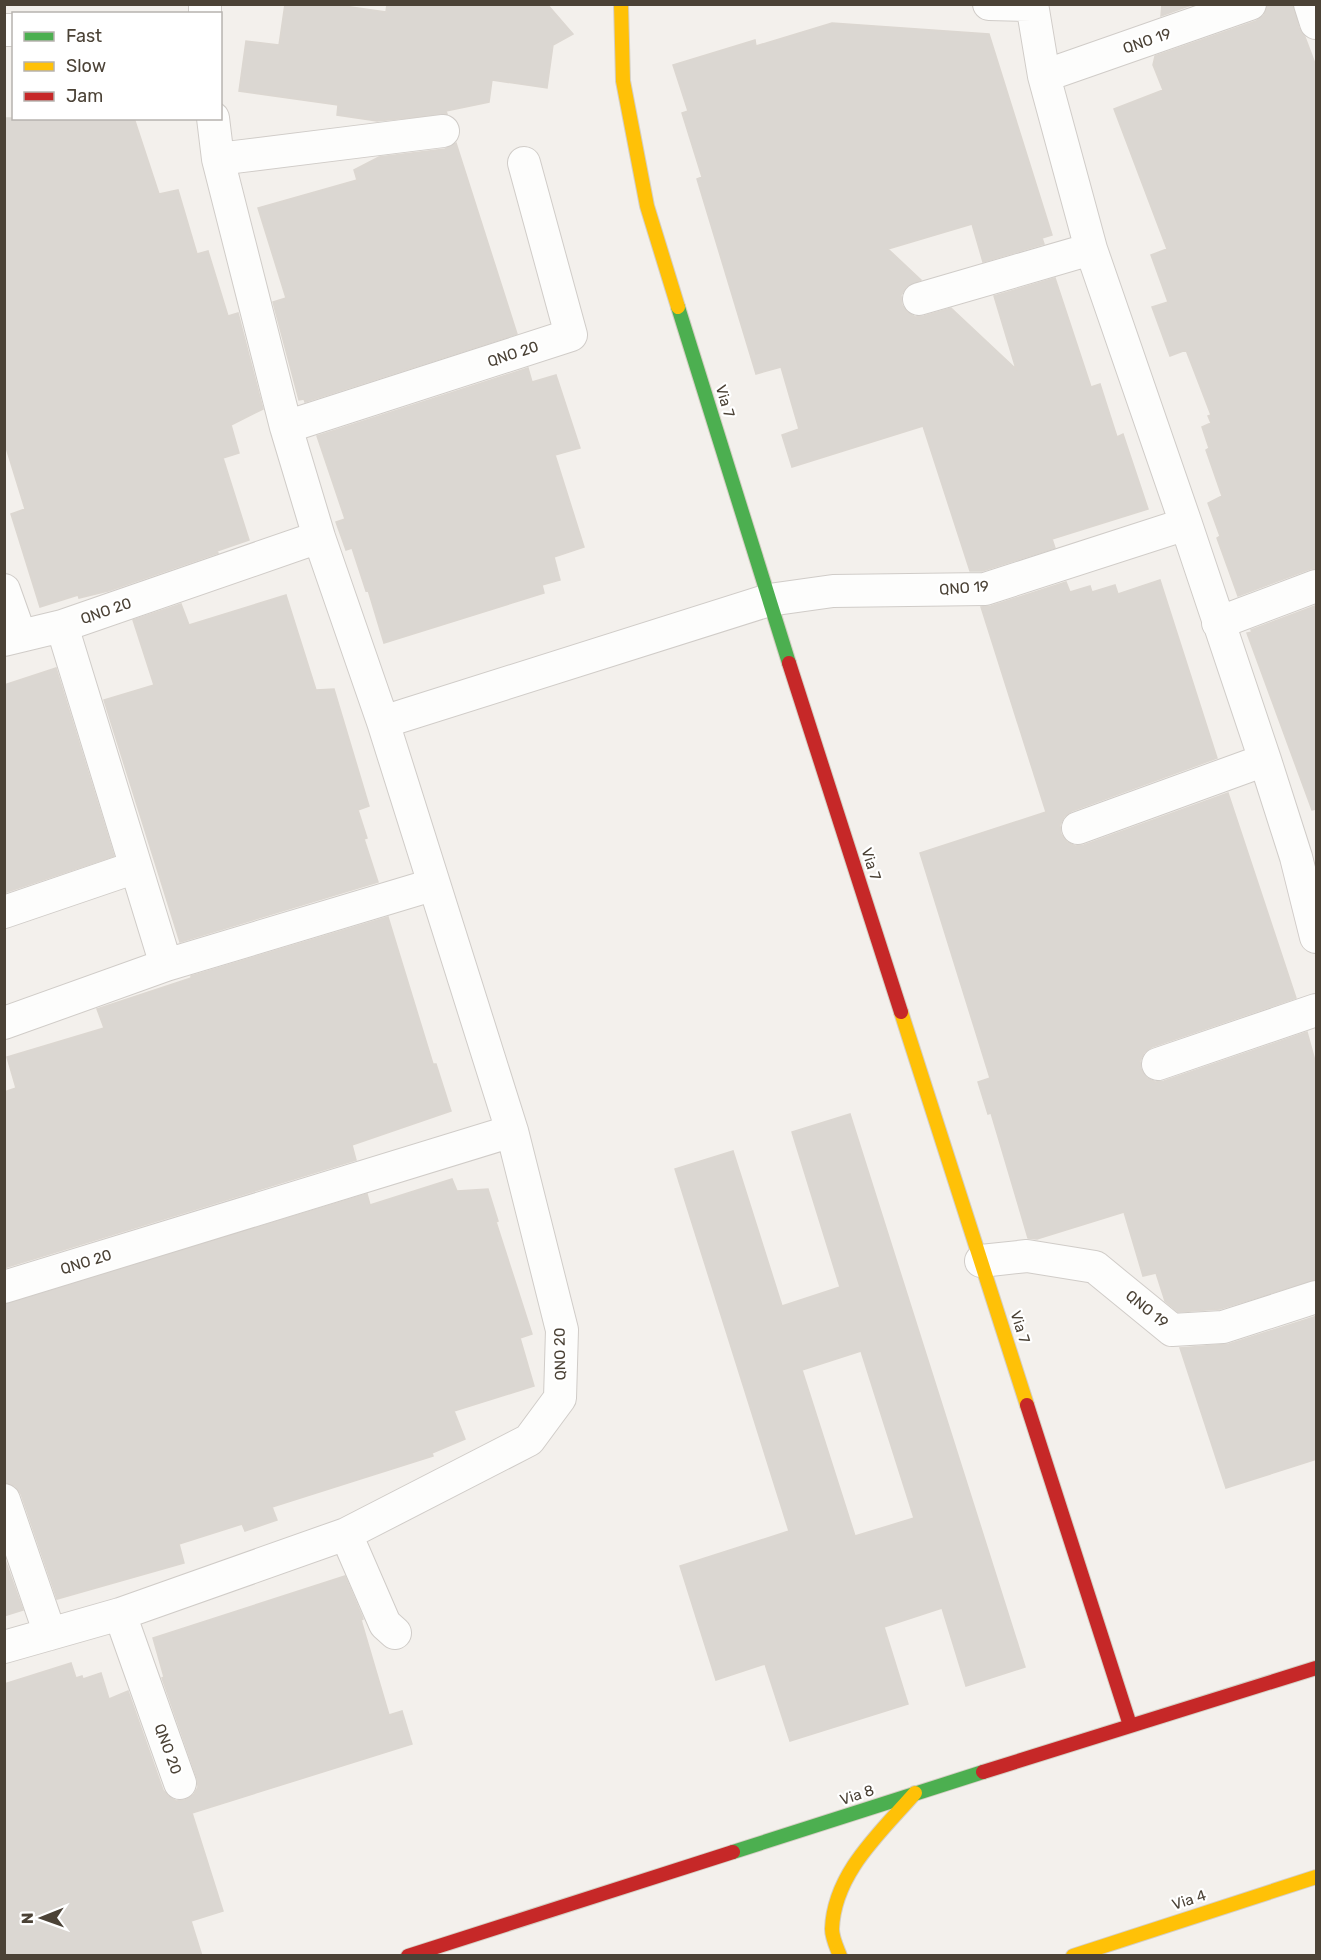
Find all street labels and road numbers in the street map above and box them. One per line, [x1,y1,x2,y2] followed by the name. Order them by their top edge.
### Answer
[1121,24,1174,58] street label: QNO 19
[485,337,541,371] street label: QNO 20
[712,383,739,420] street label: Via 7
[939,577,990,599] street label: QNO 19
[78,594,134,628] street label: QNO 20
[857,845,885,883] street label: Via 7
[58,1246,114,1278] street label: QNO 20
[1122,1286,1172,1332] street label: QNO 19
[1006,1308,1034,1346] street label: Via 7
[551,1327,569,1381] street label: QNO 20
[151,1721,185,1777] street label: QNO 20
[838,1781,876,1809] street label: Via 8
[1170,1886,1208,1914] street label: Via 4

